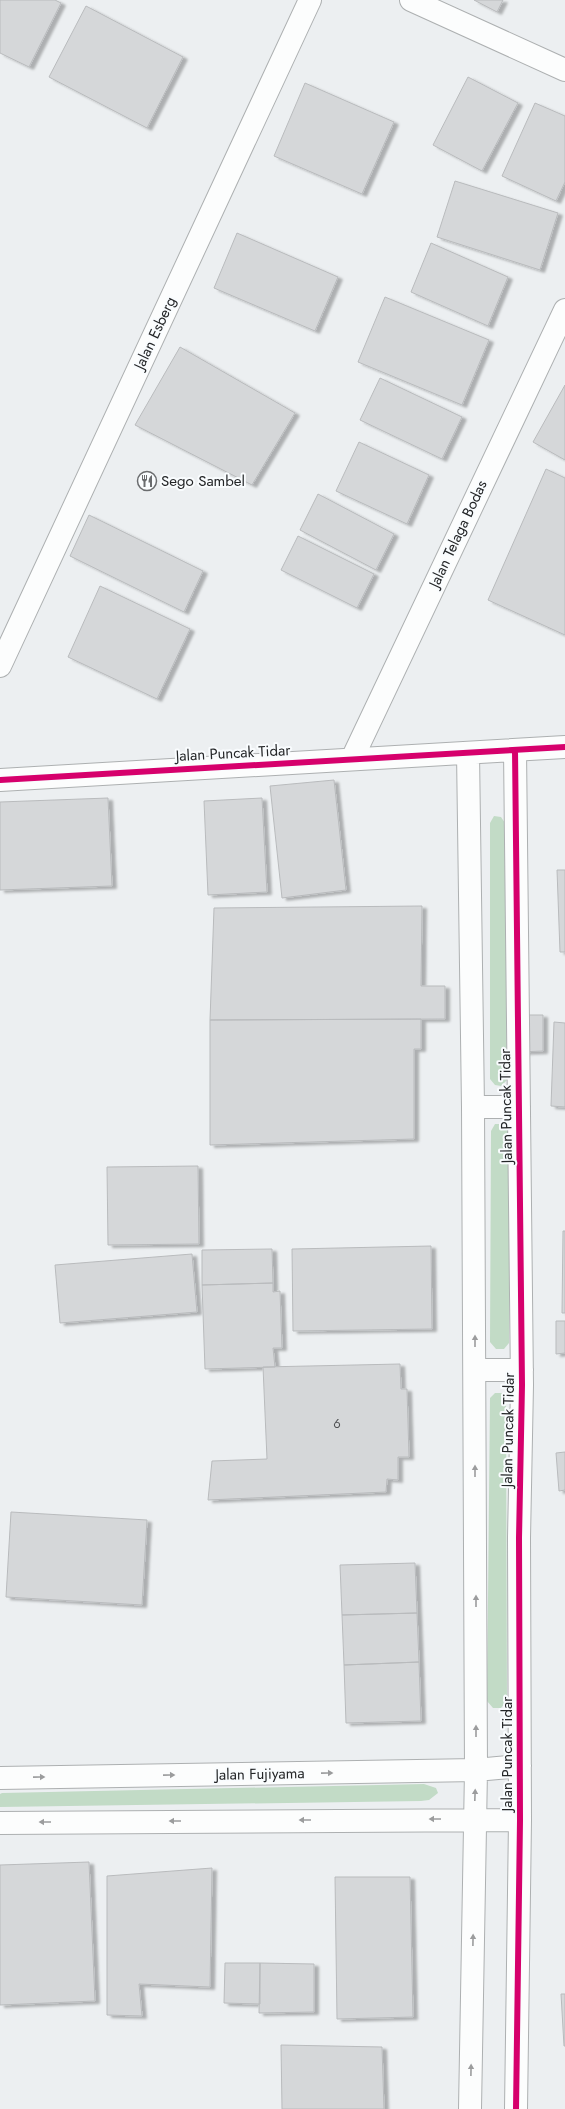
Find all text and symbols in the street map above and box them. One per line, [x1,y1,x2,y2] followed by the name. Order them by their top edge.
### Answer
[128,293,181,375] street label: Jalan Esberg
[136,470,158,492] restaurant icon: Sego Sambel
[161,470,245,492] place label: Sego Sambel
[423,477,493,593] street label: Jalan Telaga Bodas
[173,739,292,767] street label: Jalan Puncak Tidar
[494,1048,518,1166] street label: Jalan Puncak Tidar
[472,1334,478,1347] one-way arrow
[496,1372,520,1490] street label: Jalan Puncak Tidar
[333,1414,341,1433] house number: 6
[472,1464,478,1477] one-way arrow
[473,1594,479,1607] one-way arrow
[496,1696,518,1813] street label: Jalan Puncak Tidar
[473,1724,479,1737] one-way arrow
[213,1762,305,1786] street label: Jalan Fujiyama
[321,1769,333,1776] one-way arrow
[163,1772,176,1778] one-way arrow
[33,1774,46,1780] one-way arrow
[472,1789,479,1801] one-way arrow
[428,1816,441,1822] one-way arrow
[298,1817,311,1823] one-way arrow
[168,1818,181,1824] one-way arrow
[38,1819,51,1825] one-way arrow
[469,1934,476,1946] one-way arrow
[467,2064,474,2076] one-way arrow

